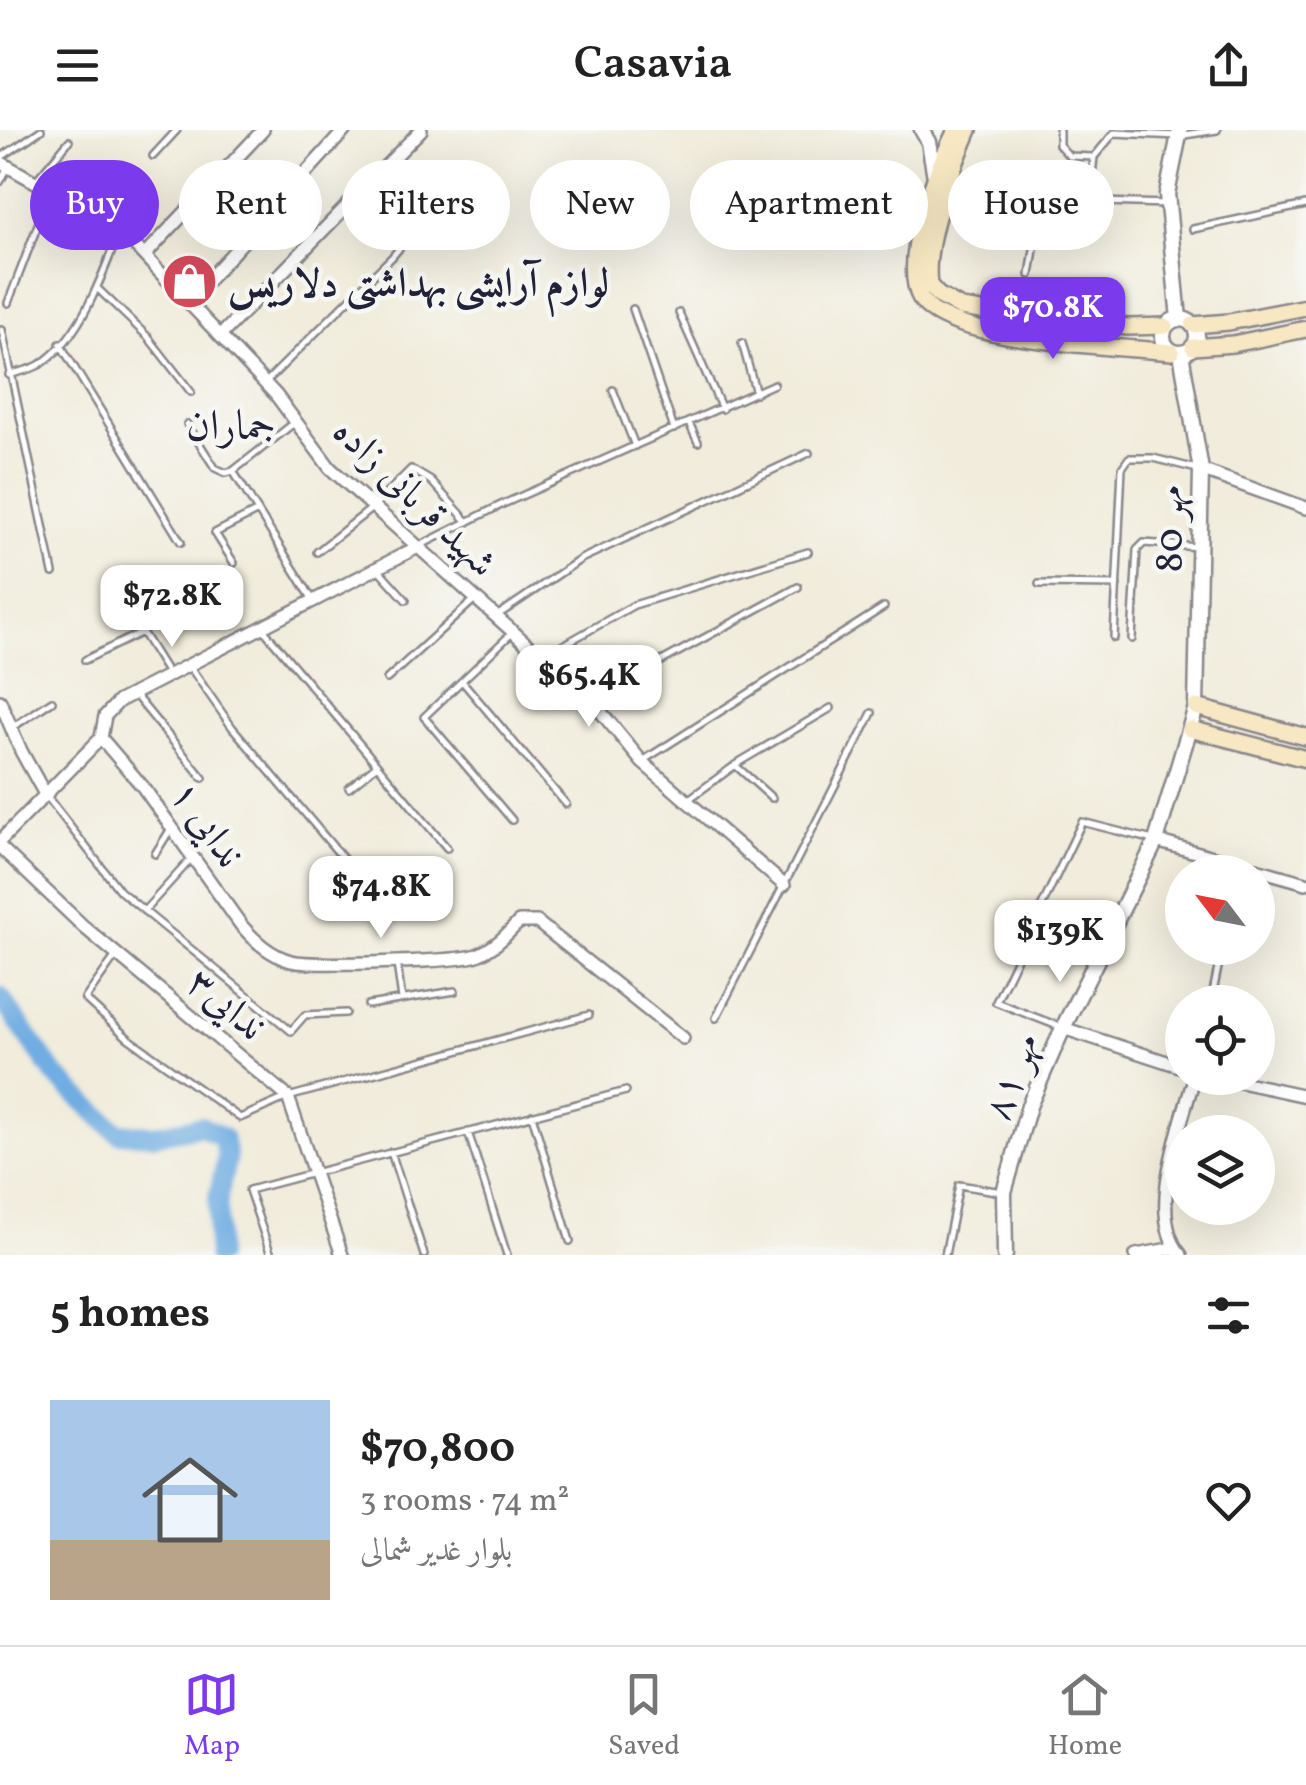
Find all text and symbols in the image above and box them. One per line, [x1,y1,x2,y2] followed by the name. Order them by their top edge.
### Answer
[574,34,732,97] text: Casavia
[50,38,105,93] icon: menu
[1201,38,1256,93] icon: share
[30,160,159,250] chip: Buy
[179,160,322,250] chip: Rent
[342,160,510,250] chip: Filters
[530,160,670,250] chip: New
[690,160,928,250] chip: Apartment
[948,160,1114,250] chip: House
[159,252,219,312] shop icon: لوازم آرایشی بهداشتی دلاریس
[228,258,609,318] place label: لوازم آرایشی بهداشتی دلاریس
[972,277,1134,362] pin: $70.8K
[1002,287,1104,331] text: $70.8K
[186,399,276,458] district label: جماران
[319,406,508,592] street label: شهید قربانی زاده
[1144,485,1200,573] street label: مهر 80
[91,565,253,650] pin: $72.8K
[122,575,222,619] text: $72.8K
[508,645,670,730] pin: $65.4K
[538,655,640,699] text: $65.4K
[154,770,255,880] street label: ندایی ۱
[1165,855,1275,965] north arrow
[1165,855,1275,1225] map controls
[300,856,462,941] pin: $74.8K
[331,866,431,910] text: $74.8K
[990,900,1130,985] pin: $139K
[1016,910,1104,954] text: $139K
[173,956,276,1056] street label: ندایی۳
[1165,985,1275,1095] button: locate
[972,1026,1056,1129] street label: مهر ۸۱
[1165,1115,1275,1225] button: layers
[50,1286,210,1345] text: 5 homes
[1201,1288,1256,1343] icon: filters
[360,1421,515,1480] text: $70,800
[130,1440,250,1560] icon: home
[1201,1473,1256,1528] icon: heart
[360,1480,569,1524] text: 3 rooms · 74 m²
[360,1530,512,1574] text: بلوار غدیر شمالی
[184,1667,240,1766] tab: Map
[608,1667,680,1766] tab: Saved
[1048,1667,1122,1766] tab: Home

